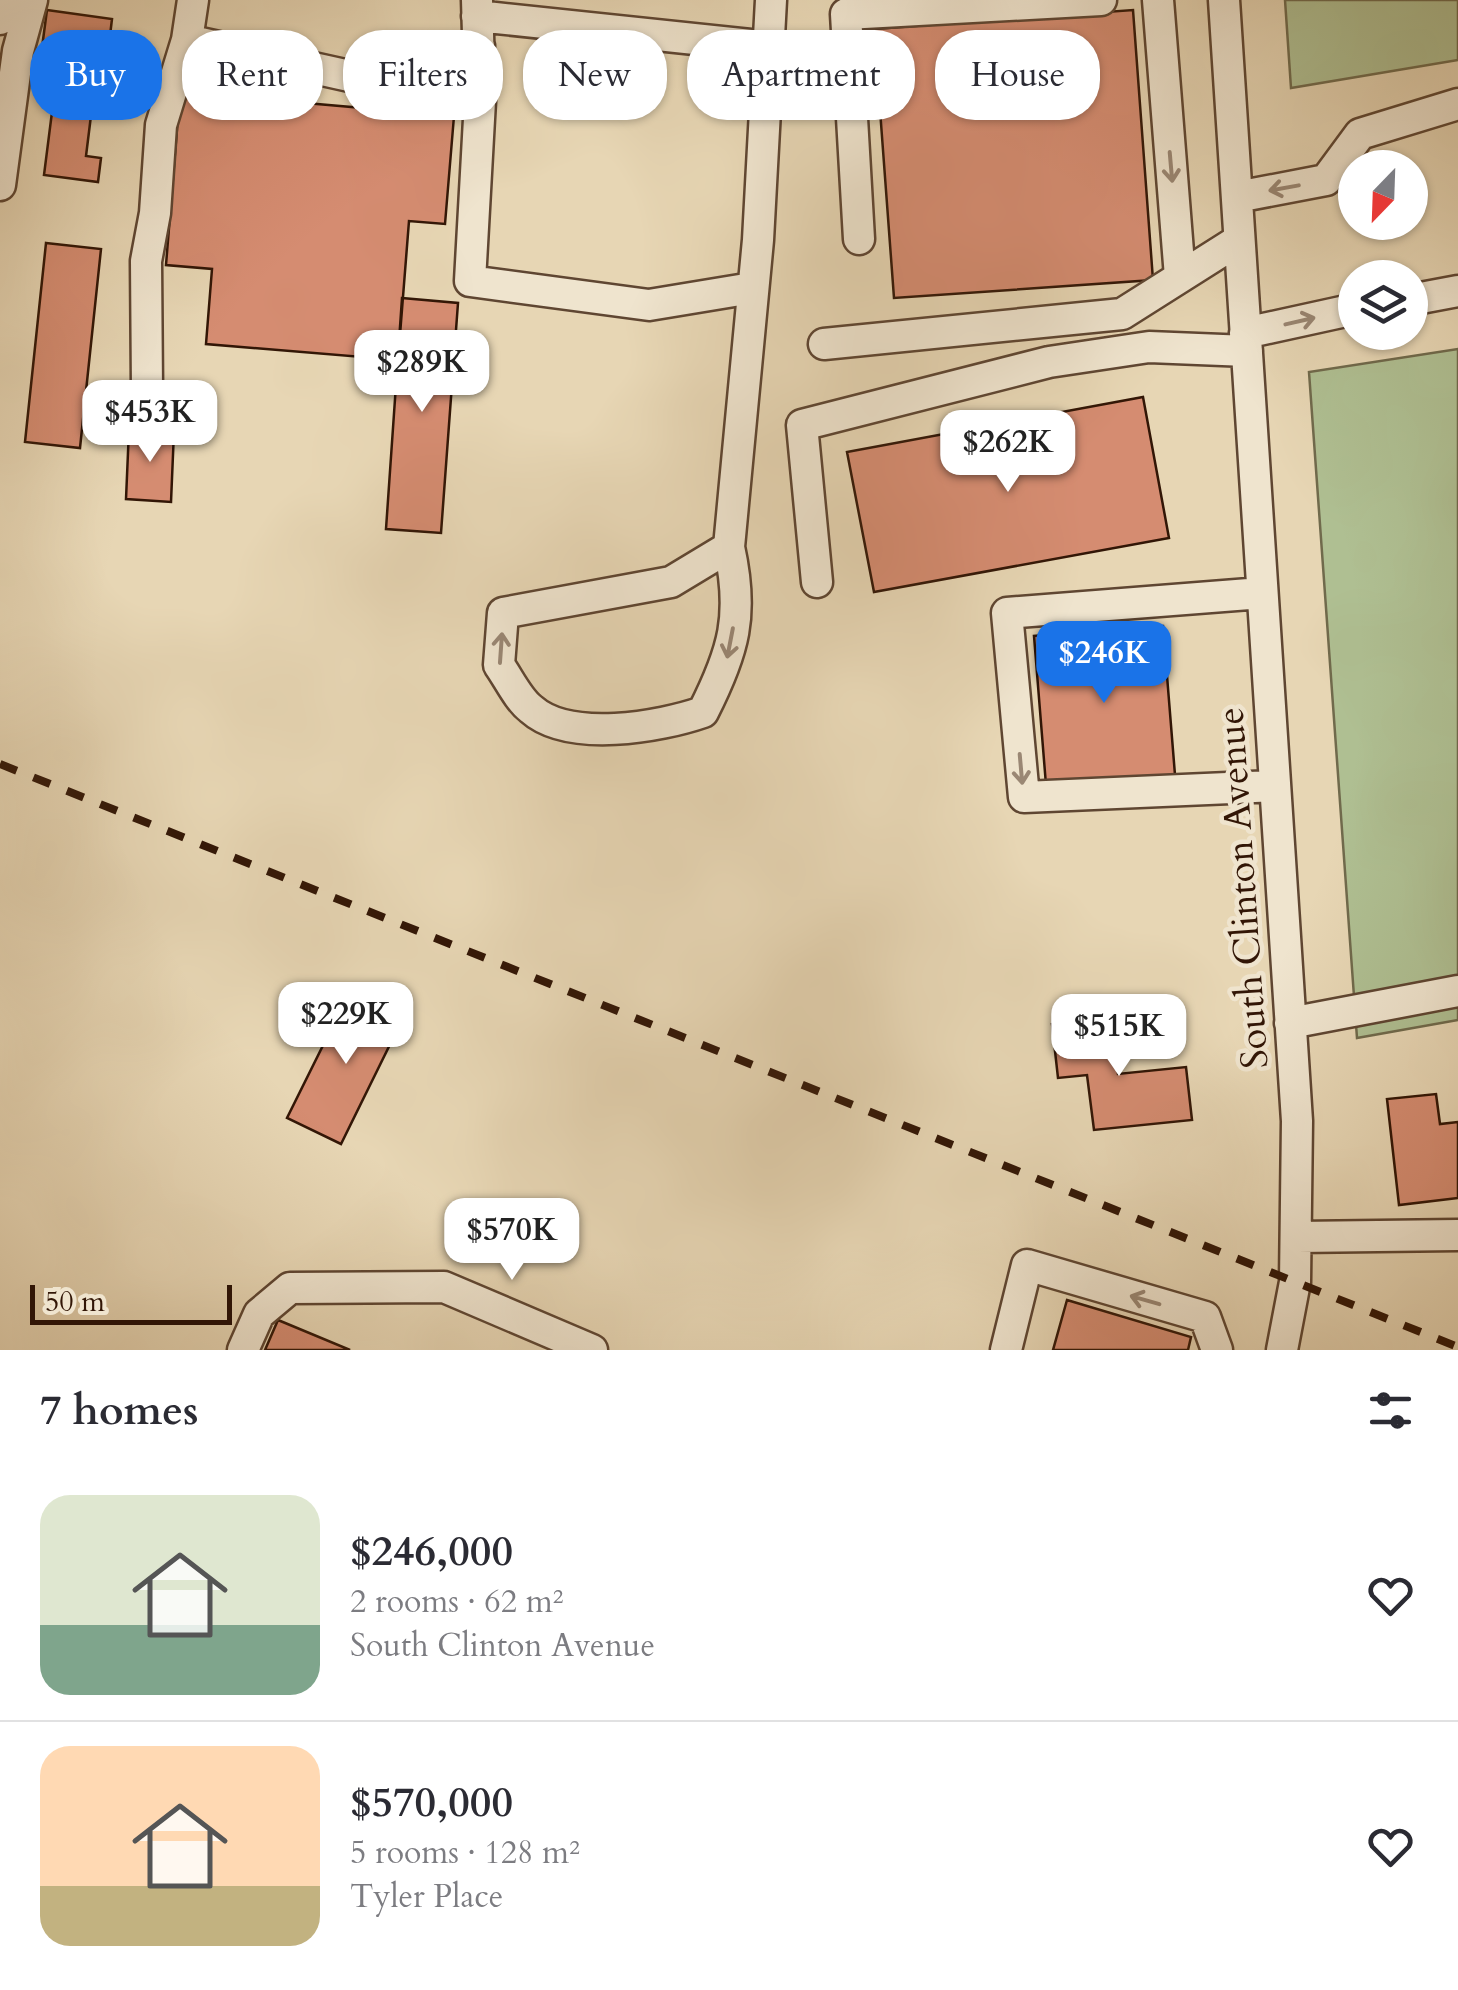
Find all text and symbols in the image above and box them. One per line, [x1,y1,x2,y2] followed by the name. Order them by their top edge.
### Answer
[30,30,162,120] chip: Buy
[182,30,323,120] chip: Rent
[343,30,503,120] chip: Filters
[523,30,667,120] chip: New
[687,30,915,120] chip: Apartment
[935,30,1100,120] chip: House
[1162,150,1181,183] one-way arrow
[1338,150,1428,240] north arrow
[1338,150,1428,350] map controls
[1269,179,1301,198] one-way arrow
[1338,260,1428,350] button: layers
[1283,311,1315,329] one-way arrow
[352,330,492,415] pin: $289K
[376,340,468,384] text: $289K
[80,380,220,465] pin: $453K
[104,390,196,434] text: $453K
[938,410,1078,495] pin: $262K
[962,420,1054,464] text: $262K
[1034,621,1174,706] pin: $246K
[720,626,739,658] one-way arrow
[1058,631,1150,675] text: $246K
[491,633,510,665] one-way arrow
[1204,706,1282,1070] street label: South Clinton Avenue
[1012,752,1031,784] one-way arrow
[276,982,416,1067] pin: $229K
[300,992,392,1036] text: $229K
[1049,994,1189,1079] pin: $515K
[1073,1004,1165,1048] text: $515K
[442,1198,582,1283] pin: $570K
[466,1208,558,1252] text: $570K
[30,1280,232,1324] scale bar
[45,1283,105,1321] text: 50 m
[1129,1290,1161,1308] one-way arrow
[40,1382,198,1439] text: 7 homes
[1363,1383,1418,1438] icon: filters
[350,1523,513,1580] text: $246,000
[120,1535,240,1655] icon: home
[1363,1568,1418,1623] icon: heart
[350,1580,563,1624] text: 2 rooms · 62 m²
[350,1624,655,1668] text: South Clinton Avenue
[350,1774,513,1831] text: $570,000
[120,1786,240,1906] icon: home
[1363,1819,1418,1874] icon: heart
[350,1831,580,1875] text: 5 rooms · 128 m²
[350,1875,503,1919] text: Tyler Place

